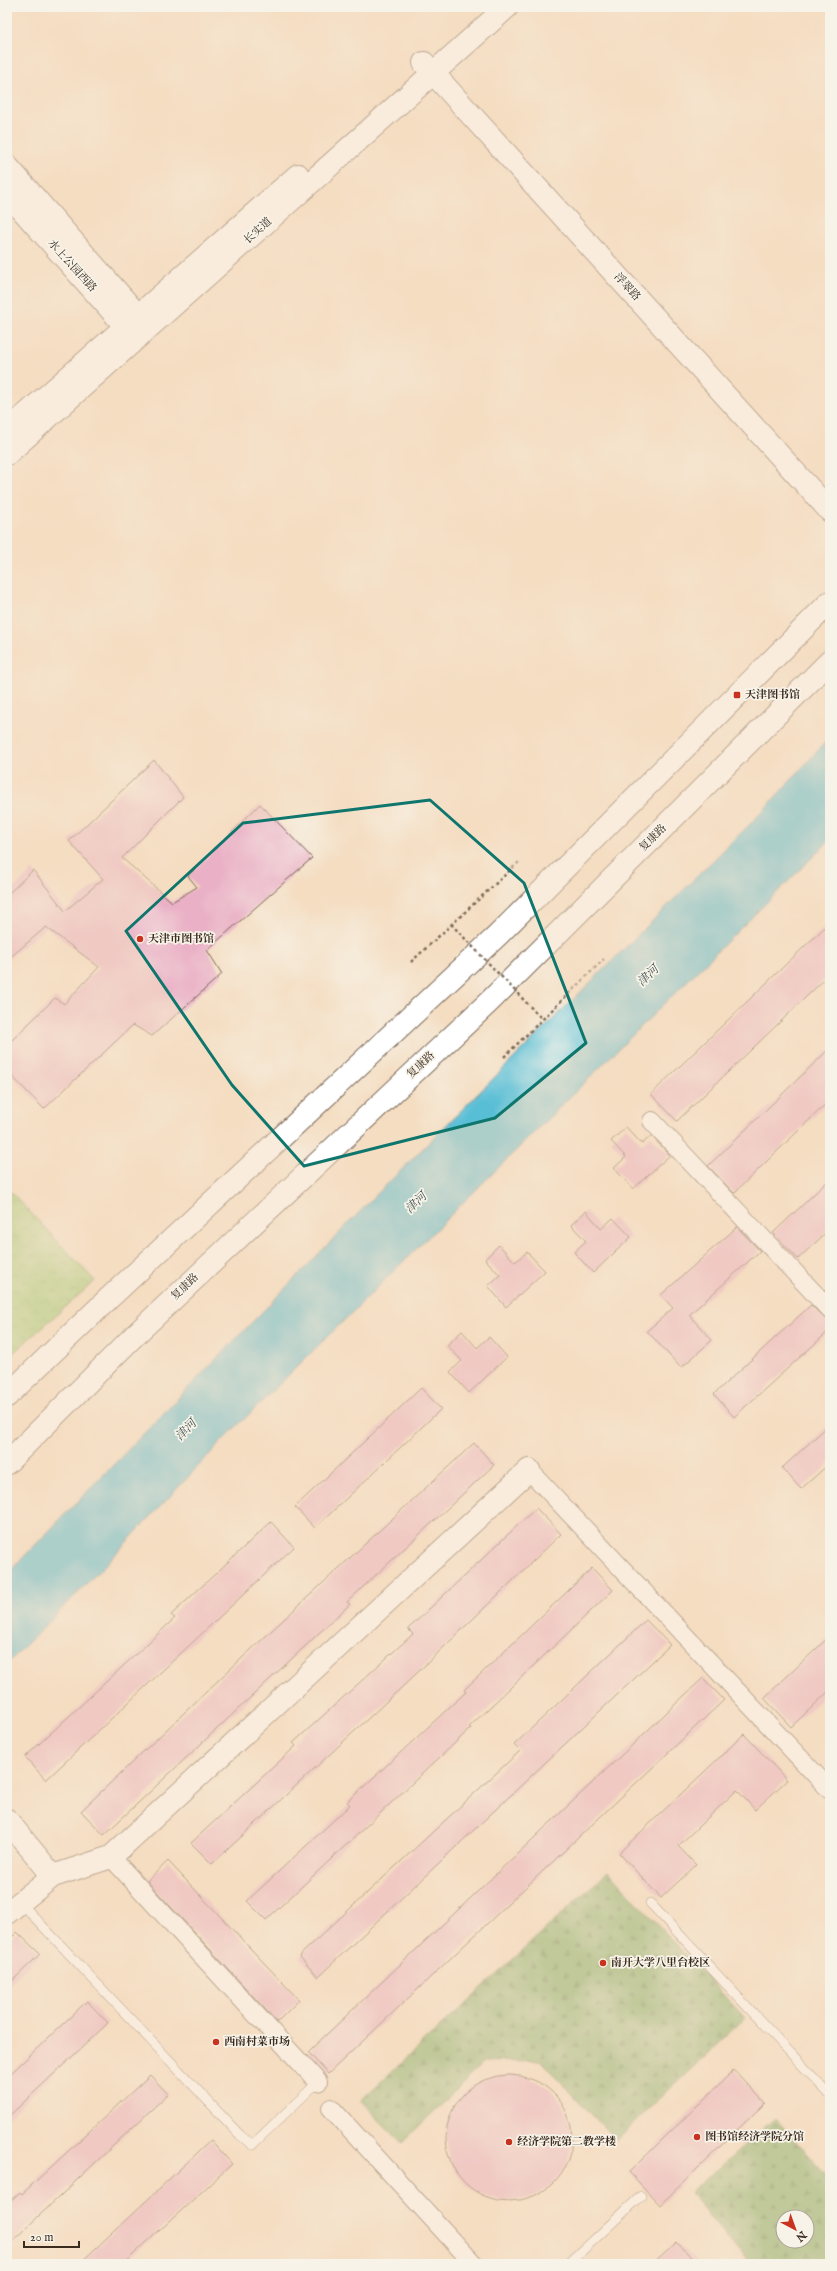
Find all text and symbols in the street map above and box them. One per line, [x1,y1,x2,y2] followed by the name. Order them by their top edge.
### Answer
[241,215,275,247] street label: 长实道
[45,237,99,295] street label: 水上公园西路
[611,270,643,304] street label: 浮翠路
[745,688,800,702] place label: 天津图书馆
[732,690,742,700] marker: 天津图书馆
[636,821,670,855] street label: 复康路
[148,932,214,946] place label: 天津市图书馆
[135,934,145,944] marker: 天津市图书馆
[634,961,663,990] water label: 津河
[404,1049,438,1081] street label: 复康路
[402,1188,431,1217] water label: 津河
[168,1271,202,1303] street label: 复康路
[172,1415,201,1444] water label: 津河
[611,1956,710,1970] place label: 南开大学八里台校区
[598,1958,608,1968] marker: 南开大学八里台校区
[224,2035,290,2049] place label: 西南村菜市场
[211,2037,221,2047] marker: 西南村菜市场
[705,2130,804,2144] place label: 图书馆经济学院分馆
[692,2132,702,2142] marker: 图书馆经济学院分馆
[517,2135,616,2149] place label: 经济学院第二教学楼
[504,2137,514,2147] marker: 经济学院第二教学楼
[775,2209,815,2249] north arrow
[24,2223,79,2249] scale bar
[792,2227,810,2245] text: N
[30,2230,53,2245] text: 20 m

